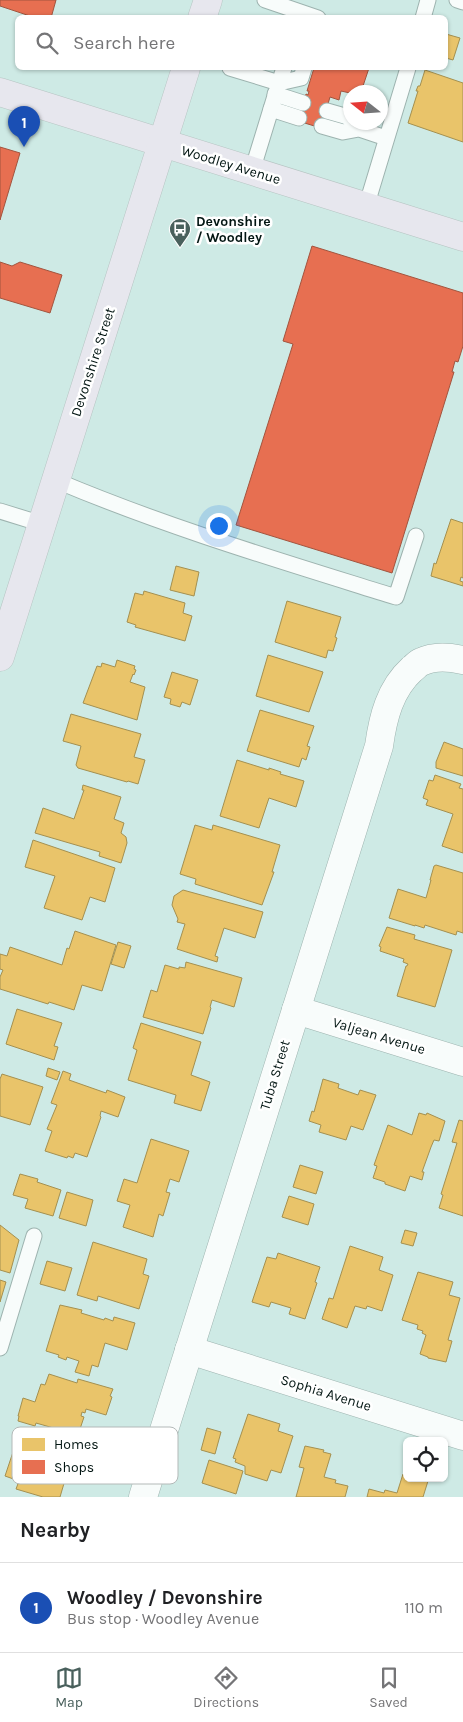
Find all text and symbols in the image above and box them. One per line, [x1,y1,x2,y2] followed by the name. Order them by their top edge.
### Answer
[15,15,448,70] search box
[33,29,61,57] icon: search
[73,32,175,54] text: Search here
[343,85,388,130] north arrow
[8,106,40,147] pin: 1
[179,142,283,188] street label: Woodley Avenue
[196,213,271,246] place label: Devonshire / Woodley
[168,217,192,248] bus stop icon: Devonshire / Woodley
[67,305,119,419] street label: Devonshire Street
[206,513,232,539] your location
[331,1014,427,1058] street label: Valjean Avenue
[256,1038,294,1112] street label: Tuba Street
[279,1371,373,1415] street label: Sophia Avenue
[12,1427,178,1484] legend
[54,1436,99,1453] text: Homes
[403,1437,448,1482] map controls
[403,1437,448,1482] button: locate
[54,1459,94,1476] text: Shops
[20,1518,90,1542] text: Nearby
[67,1587,263,1609] text: Woodley / Devonshire
[33,1598,39,1617] text: 1
[404,1598,443,1617] text: 110 m
[67,1609,259,1628] text: Bus stop · Woodley Avenue
[55,1664,83,1711] tab: Map
[193,1664,259,1711] tab: Directions
[369,1664,408,1711] tab: Saved

